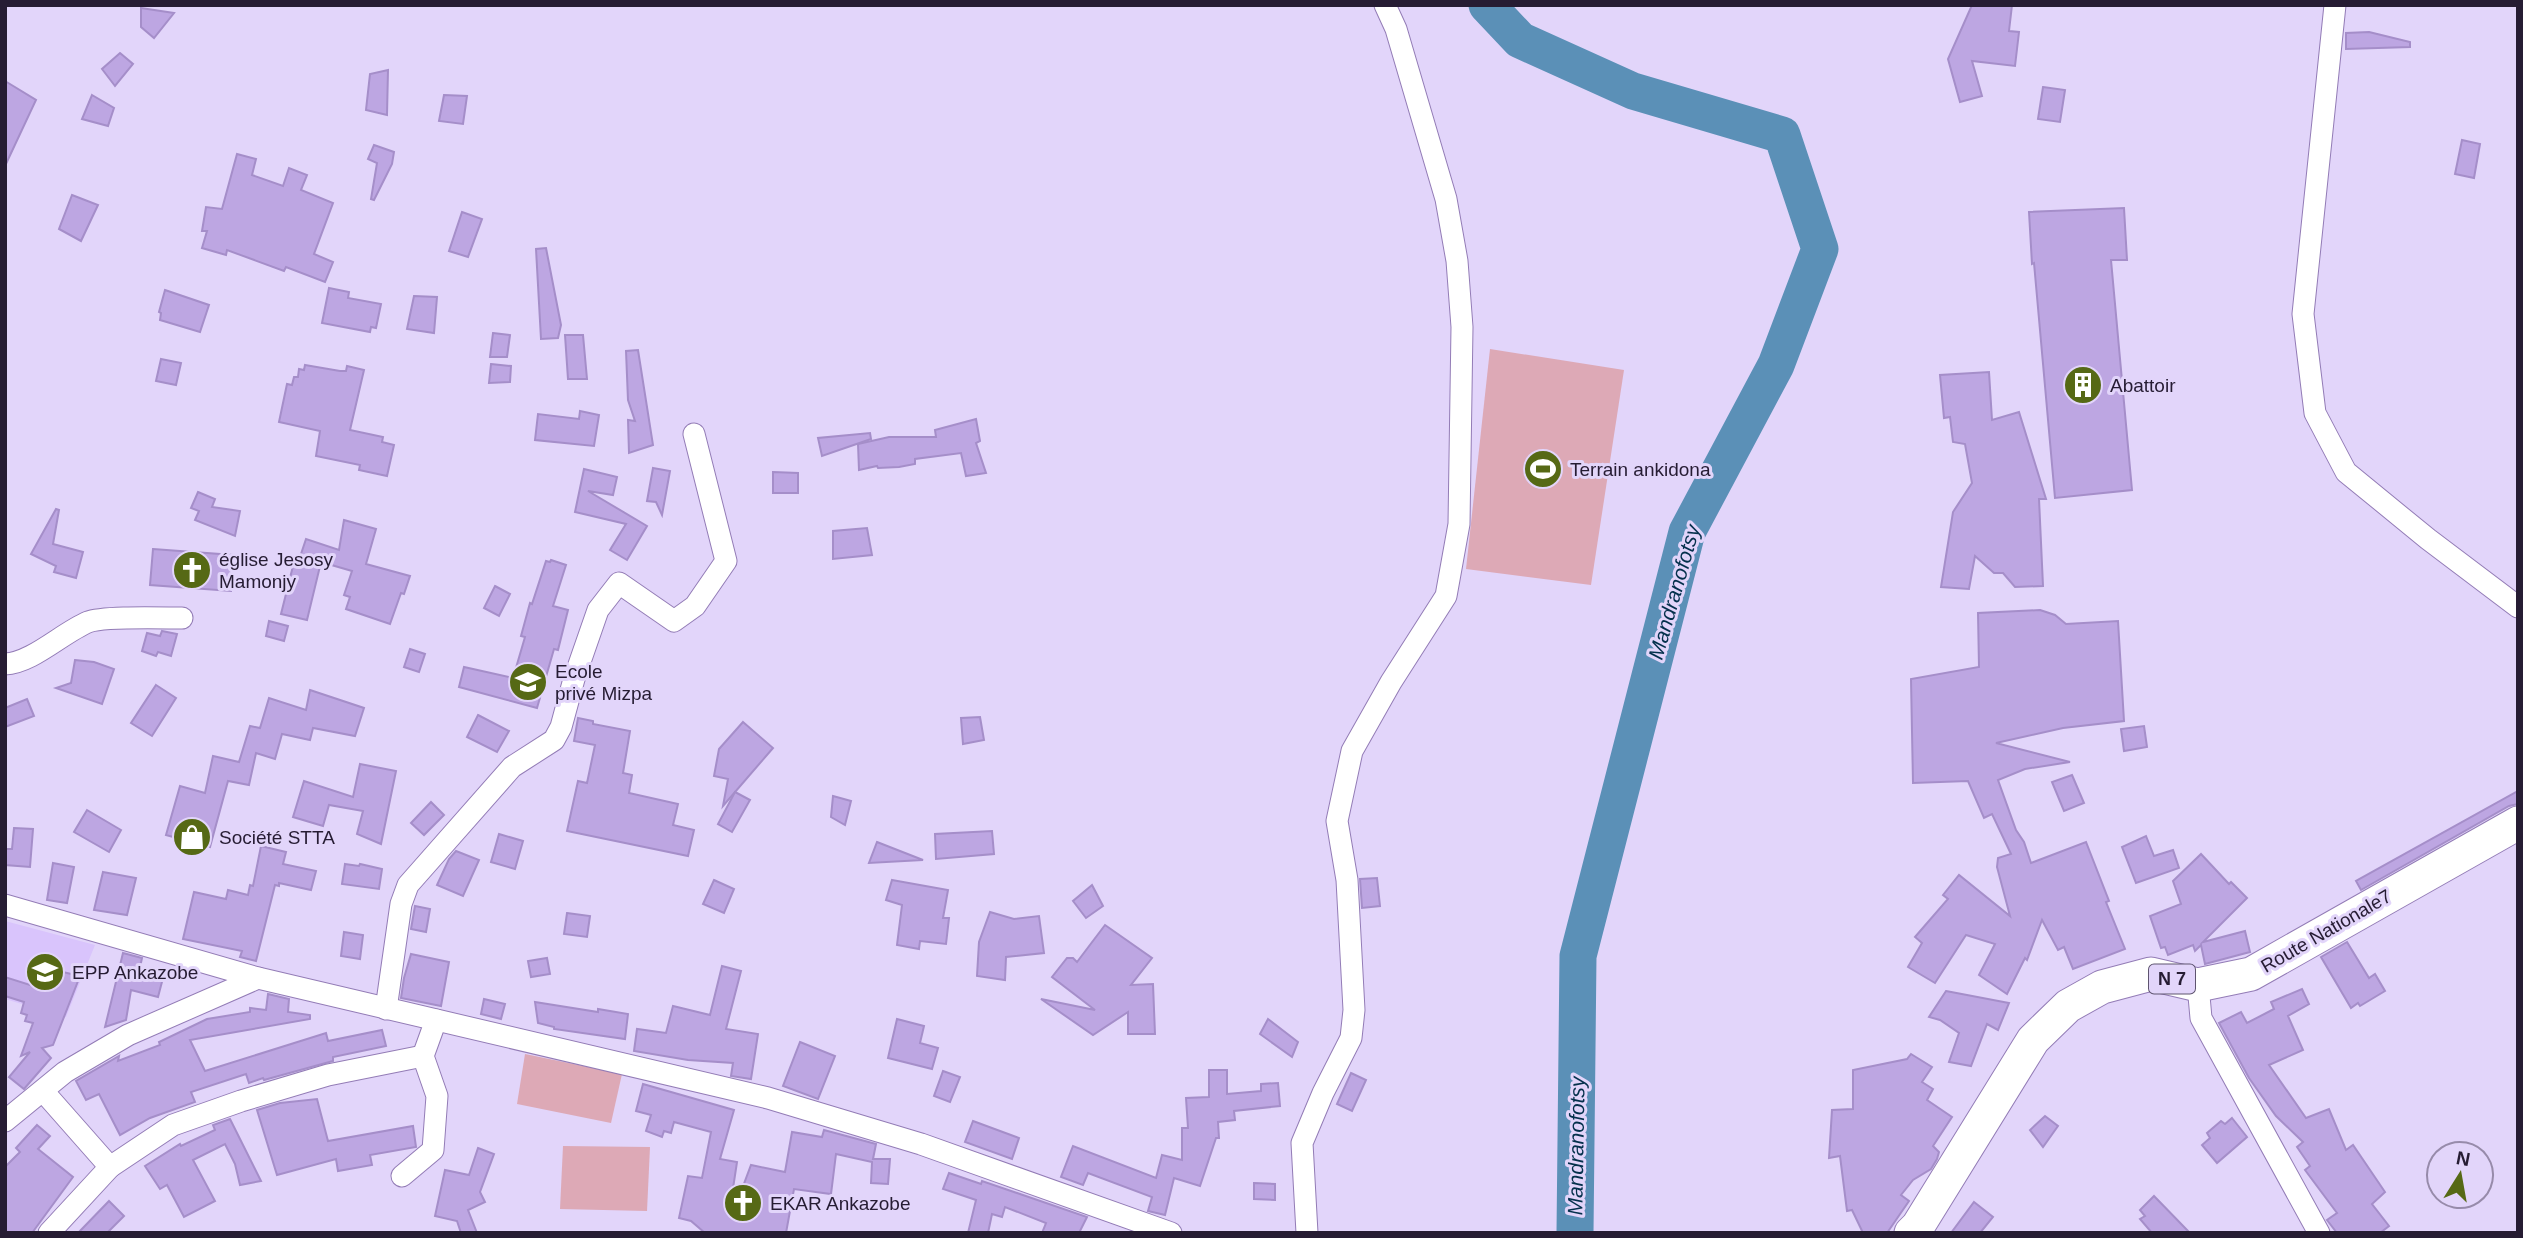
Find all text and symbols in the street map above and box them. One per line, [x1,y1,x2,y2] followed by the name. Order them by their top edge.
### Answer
[2062,364,2104,406] building icon: Abattoir
[2110,375,2176,396] place label: Abattoir
[1522,448,1564,490] sports icon: Terrain ankidona
[1570,459,1711,480] place label: Terrain ankidona
[1644,521,1705,662] water label: Mandranofotsy
[171,549,213,591] church icon: église Jesosy Mamonjy
[219,549,334,592] place label: église Jesosy Mamonjy
[507,661,549,703] school or university icon: Ecole privé Mizpa
[555,661,653,704] place label: Ecole privé Mizpa
[171,816,213,858] shop icon: Société STTA
[219,827,335,848] place label: Société STTA
[2257,885,2395,977] street label: Route Nationale7
[24,951,66,993] school or university icon: EPP Ankazobe
[72,962,198,983] place label: EPP Ankazobe
[2149,964,2195,994] road number: N 7
[1563,1075,1589,1216] water label: Mandranofotsy
[2425,1140,2495,1210] north arrow
[2454,1147,2472,1170] text: N
[722,1182,764,1224] church icon: EKAR Ankazobe
[770,1193,910,1214] place label: EKAR Ankazobe

